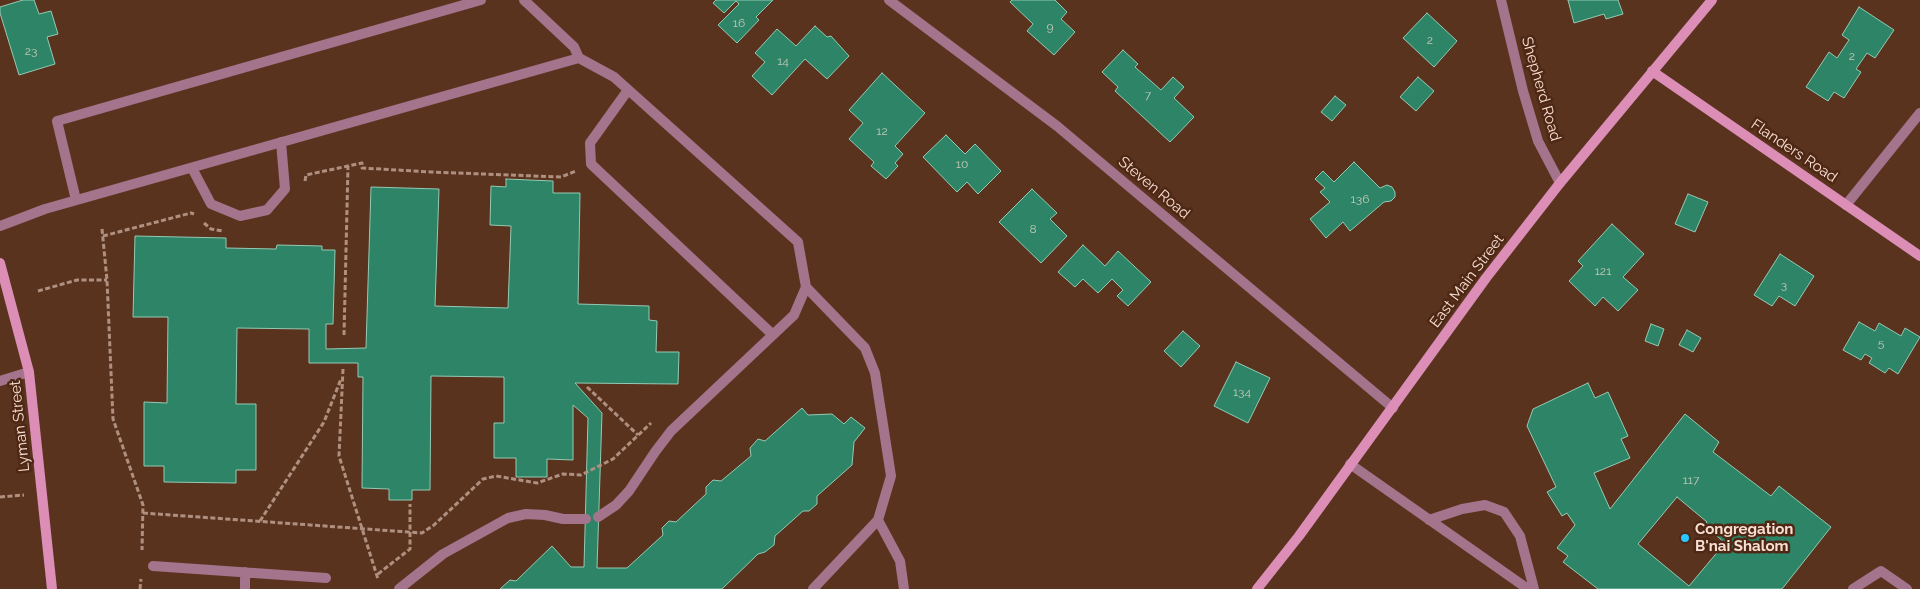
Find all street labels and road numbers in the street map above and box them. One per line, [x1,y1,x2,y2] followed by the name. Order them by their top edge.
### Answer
[1518,35,1564,143] street label: Shepherd Road
[1747,115,1841,187] street label: Flanders Road
[1115,153,1193,223] street label: Steven Road
[1426,231,1508,331] street label: East Main Street
[6,379,34,473] street label: Lyman Street

